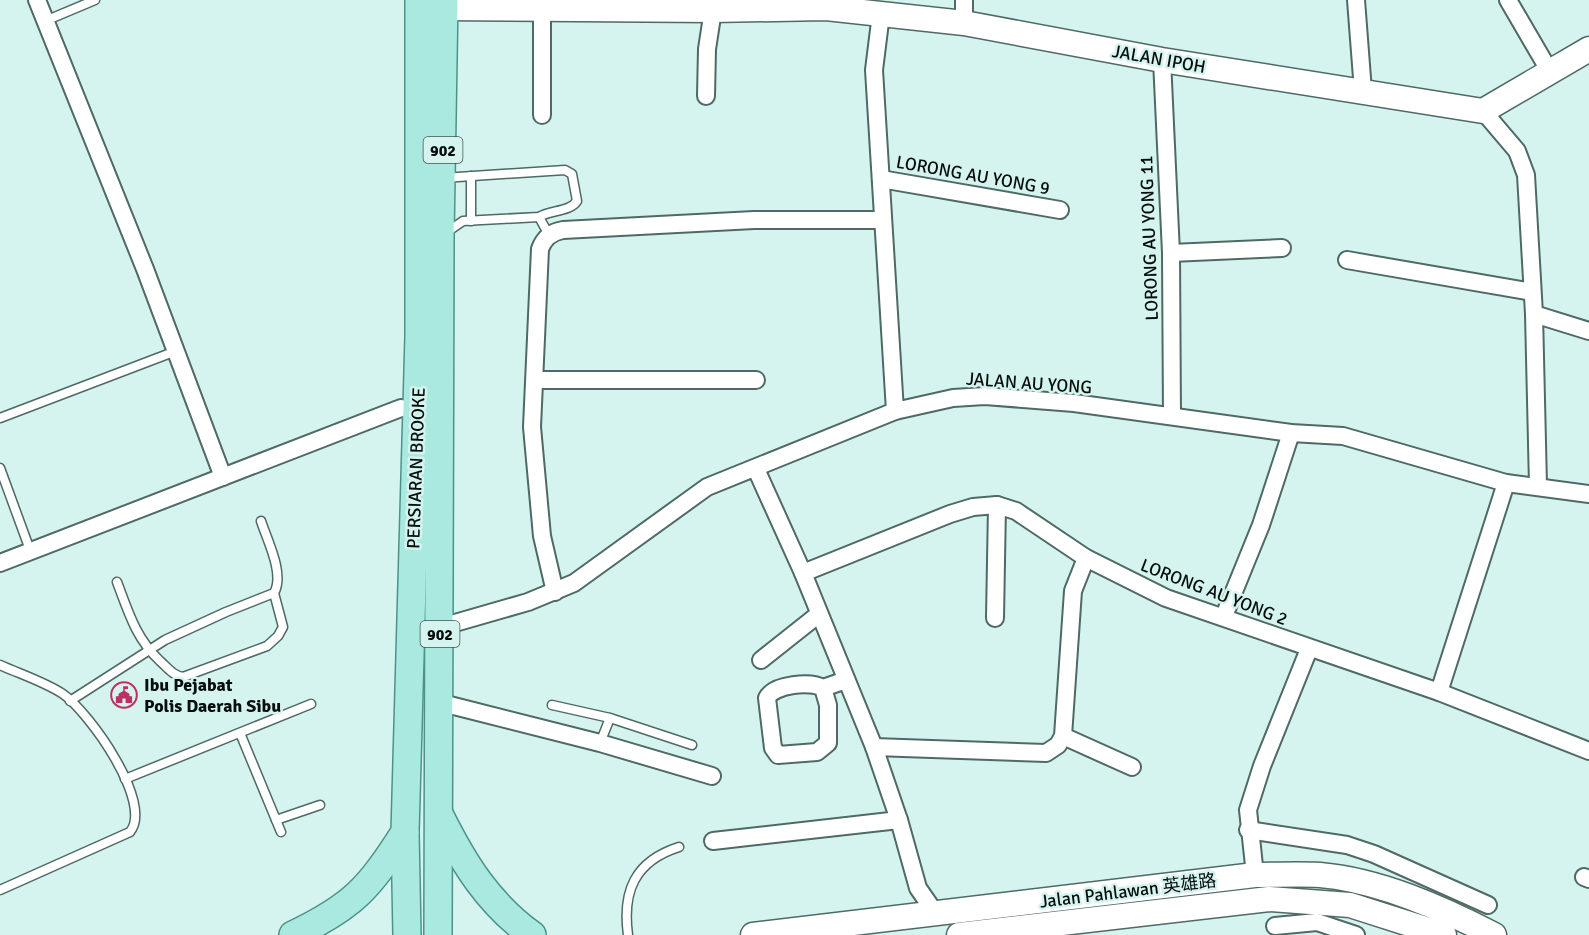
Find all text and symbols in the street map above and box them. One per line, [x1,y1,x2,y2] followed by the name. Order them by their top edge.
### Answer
[1110,40,1208,78] street label: JALAN IPOH
[424,137,462,163] road number: 902
[894,151,1052,199] street label: LORONG AU YONG 9
[1135,155,1163,321] street label: LORONG AU YONG 11
[965,368,1093,398] street label: JALAN AU YONG
[402,387,430,549] street label: PERSIARAN BROOKE
[1137,554,1291,630] street label: LORONG AU YONG 2
[420,621,460,647] road number: 902
[144,674,281,717] place label: Ibu Pejabat Polis Daerah Sibu
[109,680,139,710] public building icon: Ibu Pejabat Polis Daerah Sibu
[1038,869,1218,913] street label: Jalan Pahlawan 英雄路

